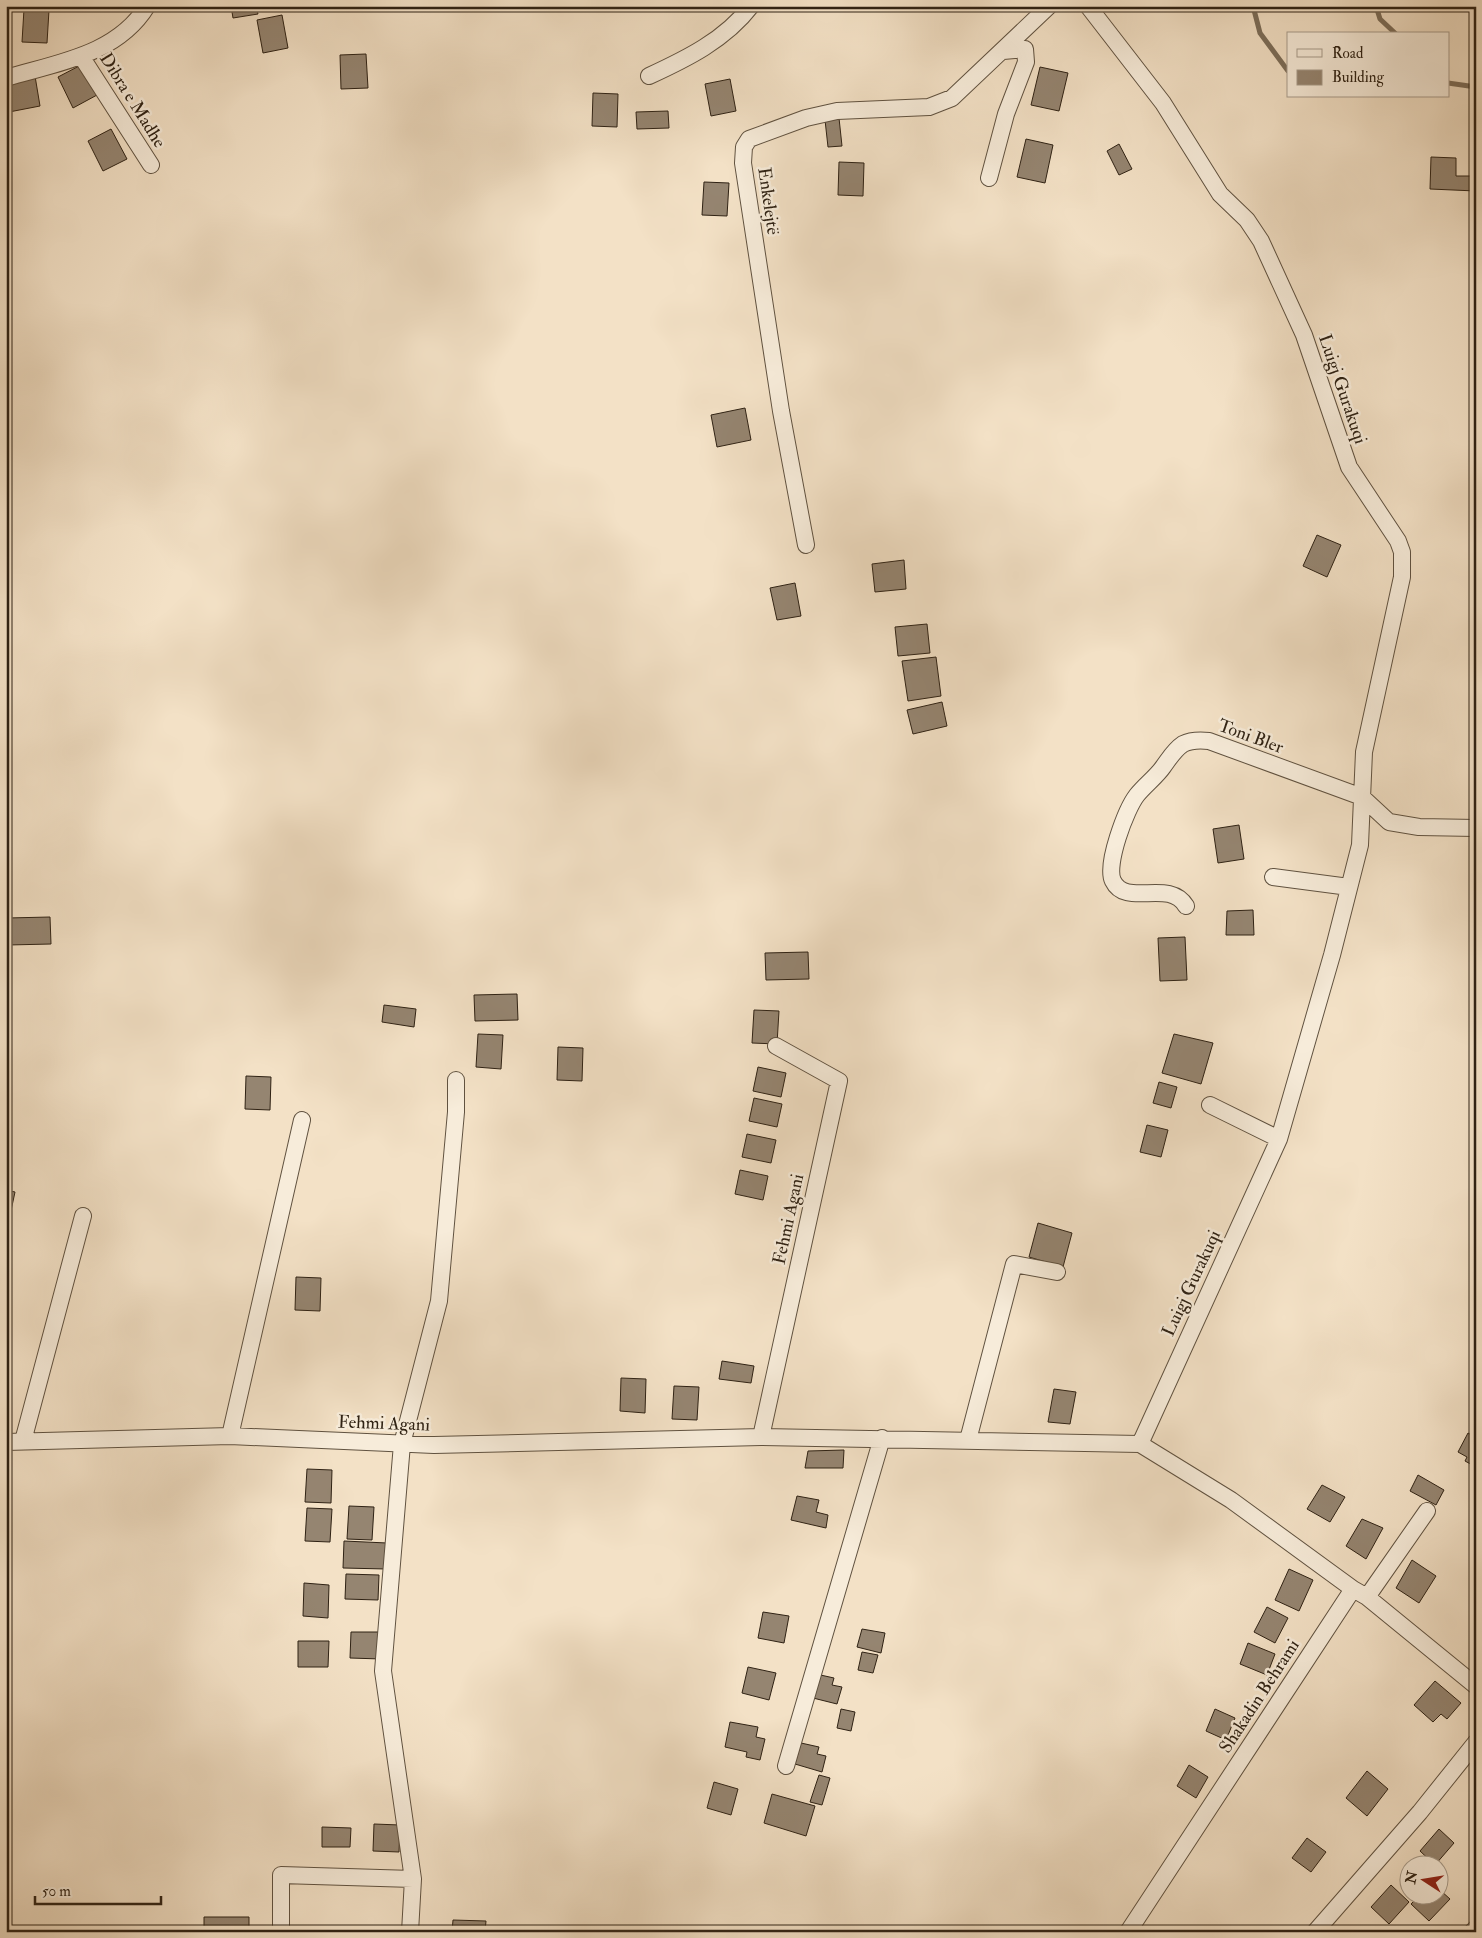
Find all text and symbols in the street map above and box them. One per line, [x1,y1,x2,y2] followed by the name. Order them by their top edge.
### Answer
[1287,32,1450,98] legend
[1332,44,1364,63] text: Road
[94,48,171,152] street label: Dibra e Madhe
[1332,68,1384,87] text: Building
[752,166,785,237] street label: Enkelejtë
[1313,331,1372,447] street label: Luigj Gurakuqi
[1215,714,1287,759] street label: Toni Bler
[768,1171,809,1267] street label: Fehmi Agani
[1157,1226,1226,1340] street label: Luigj Gurakuqi
[338,1410,431,1437] street label: Fehmi Agani
[1214,1635,1305,1757] street label: Shakadin Behrami
[1400,1856,1450,1906] north arrow
[1402,1869,1421,1886] text: N
[35,1873,161,1905] scale bar
[42,1882,71,1901] text: 50 m

